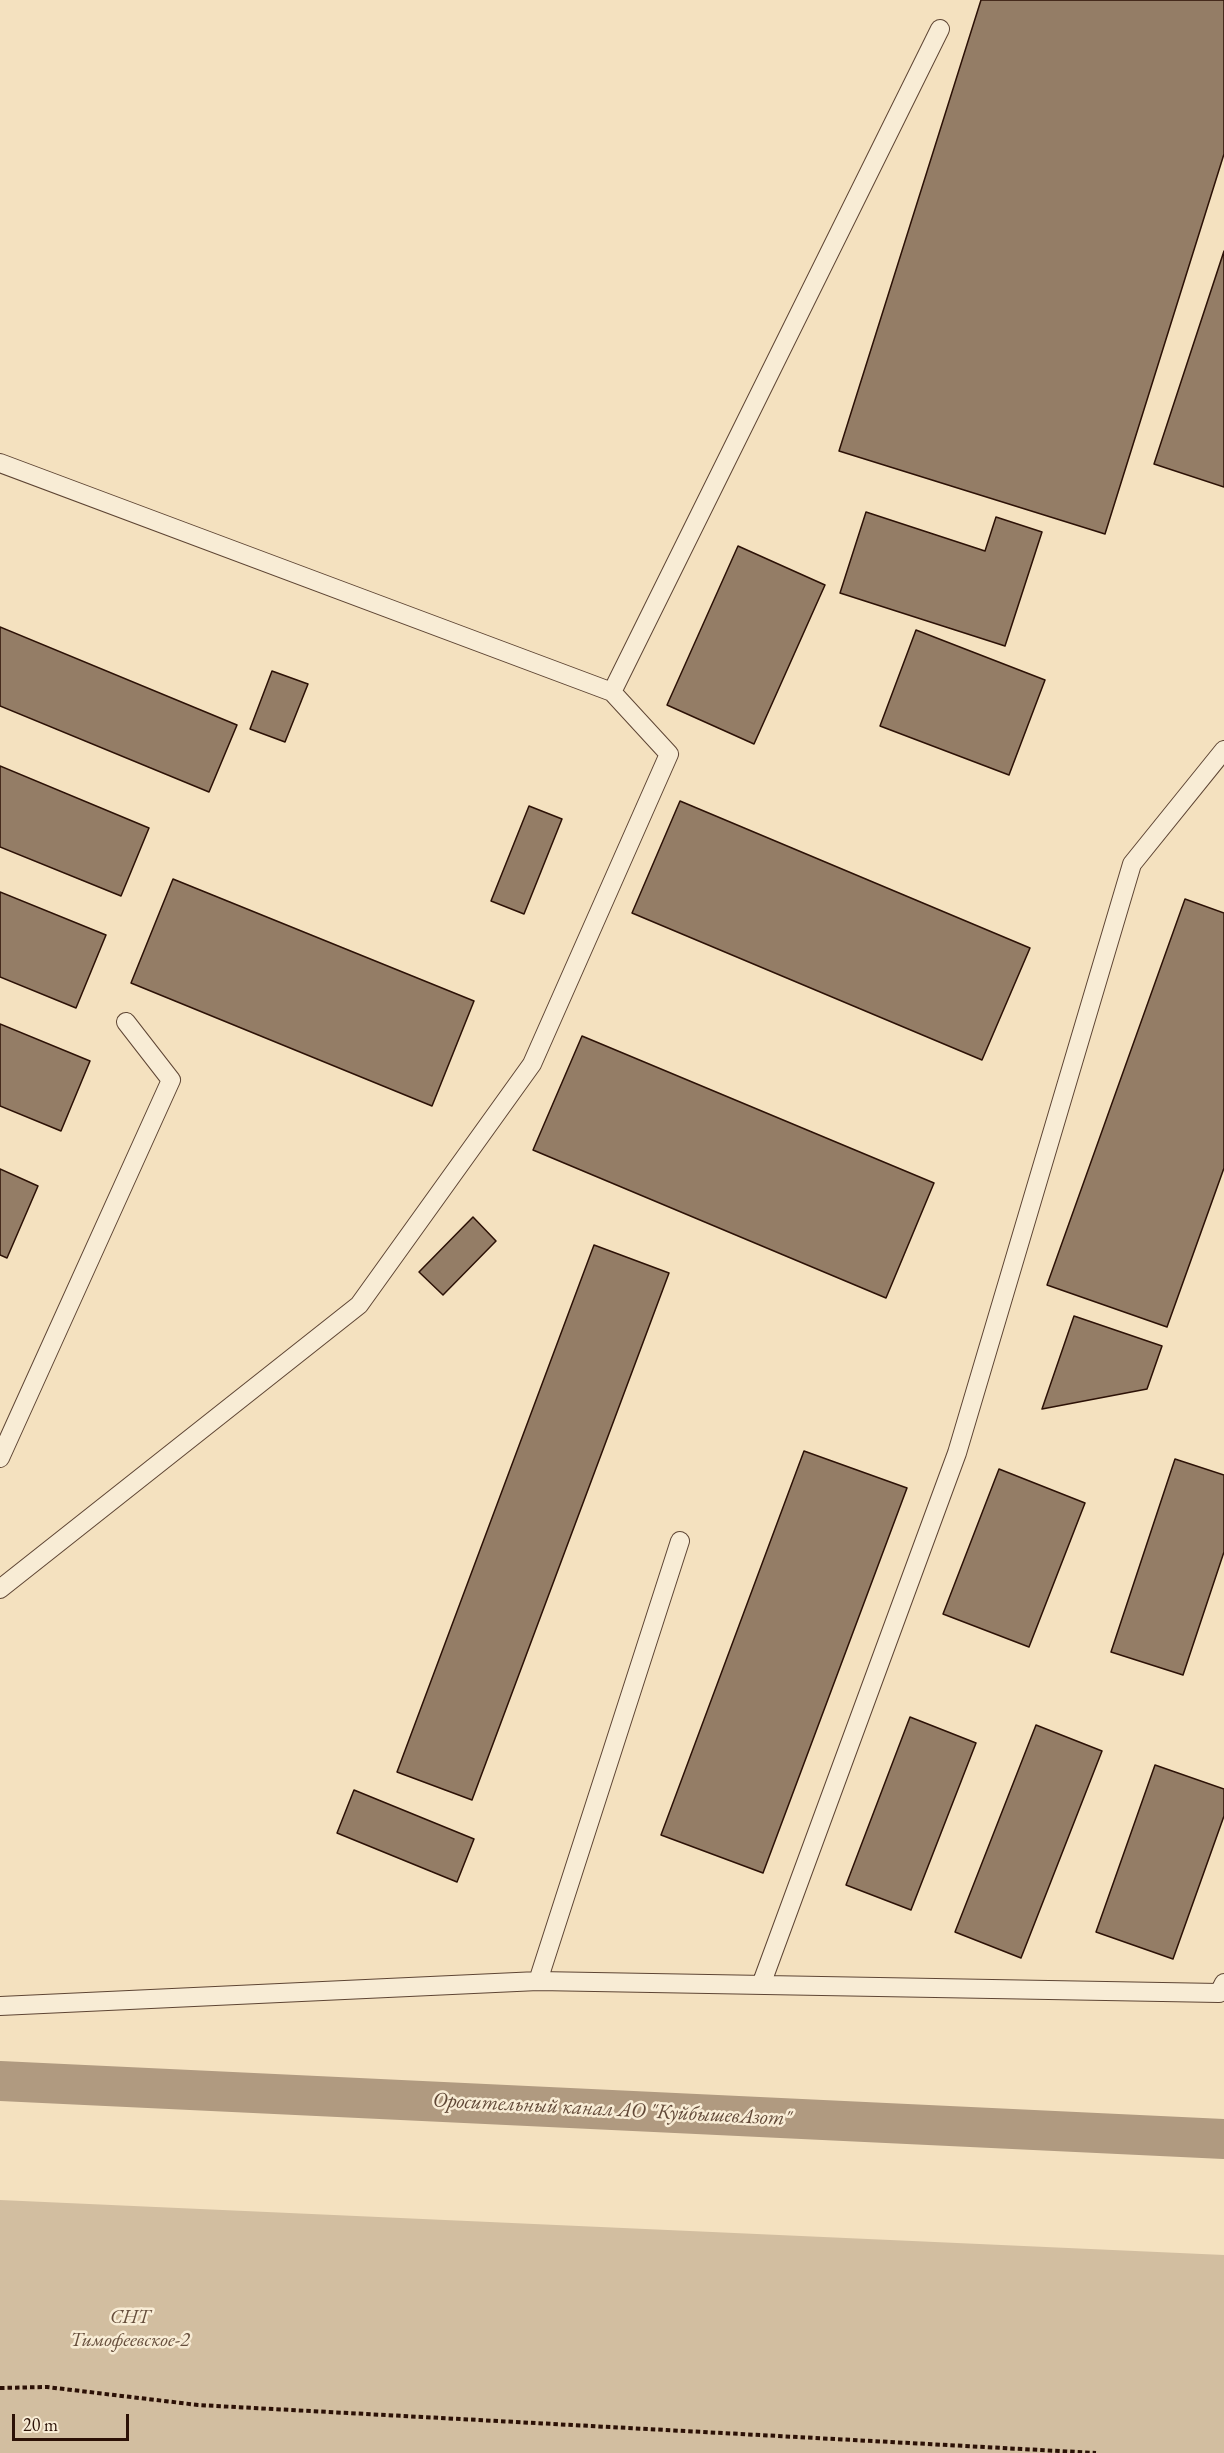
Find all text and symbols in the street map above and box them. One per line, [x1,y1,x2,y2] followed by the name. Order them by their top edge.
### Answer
[432,2088,792,2132] water label: Оросительный канал АО "КуйбышевАзот"
[70,2306,190,2353] park label: СНТ Тимофеевское-2
[15,2402,132,2440] scale bar
[23,2413,58,2436] text: 20 m

